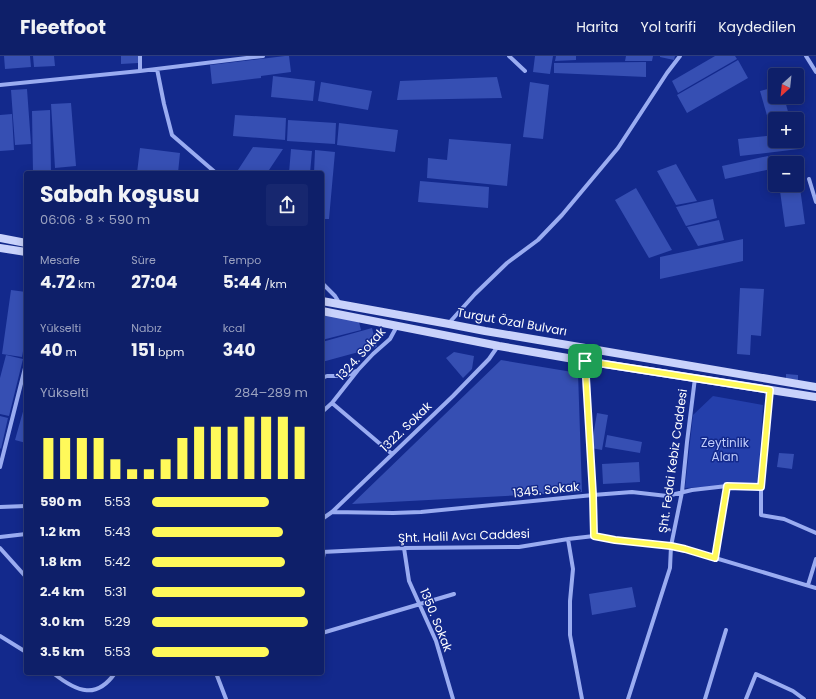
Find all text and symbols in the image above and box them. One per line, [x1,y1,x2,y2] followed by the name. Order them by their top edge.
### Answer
[20,14,106,41] text: Fleetfoot
[576,17,619,37] text: Harita
[641,17,696,37] text: Yol tarifi
[718,17,796,37] text: Kaydedilen
[768,68,804,104] north arrow
[768,68,804,192] map controls
[768,112,804,148] button: +
[768,156,804,192] button: −
[40,179,200,210] text: Sabah koşusu
[266,184,308,226] button: share
[40,210,150,229] text: 06:06 · 8 × 590 m
[40,252,80,268] text: Mesafe
[131,252,156,268] text: Süre
[223,252,261,268] text: Tempo
[40,270,75,294] text: 4.72
[131,270,178,294] text: 27:04
[223,270,262,294] text: 5:44
[75,276,95,292] text: km
[262,276,287,292] text: /km
[456,303,568,340] street label: Turgut Özal Bulvarı
[40,320,81,336] text: Yükselti
[131,320,162,336] text: Nabız
[223,320,245,336] text: kcal
[332,323,390,384] street label: 1324. Sokak
[40,338,63,362] text: 40
[131,338,155,362] text: 151
[223,338,256,362] text: 340
[63,344,77,360] text: m
[155,344,184,360] text: bpm
[568,344,602,378] pin
[574,350,596,372] icon: arrive
[40,383,89,402] text: Yükselti
[235,383,308,402] text: 284–289 m
[654,388,691,534] street label: Şht. Fedai Kebiz Caddesi
[376,397,436,456] street label: 1322. Sokak
[701,434,750,465] park label: Zeytinlik Alan
[512,477,581,501] street label: 1345. Sokak
[40,492,81,511] text: 590 m
[104,492,131,511] text: 5:53
[40,522,81,541] text: 1.2 km
[104,522,131,541] text: 5:43
[398,525,530,546] street label: Şht. Halil Avcı Caddesi
[40,552,82,571] text: 1.8 km
[104,552,131,571] text: 5:42
[40,582,84,601] text: 2.4 km
[104,582,127,601] text: 5:31
[416,586,457,655] street label: 1350. Sokak
[40,612,85,631] text: 3.0 km
[104,612,131,631] text: 5:29
[40,642,85,661] text: 3.5 km
[104,642,131,661] text: 5:53

